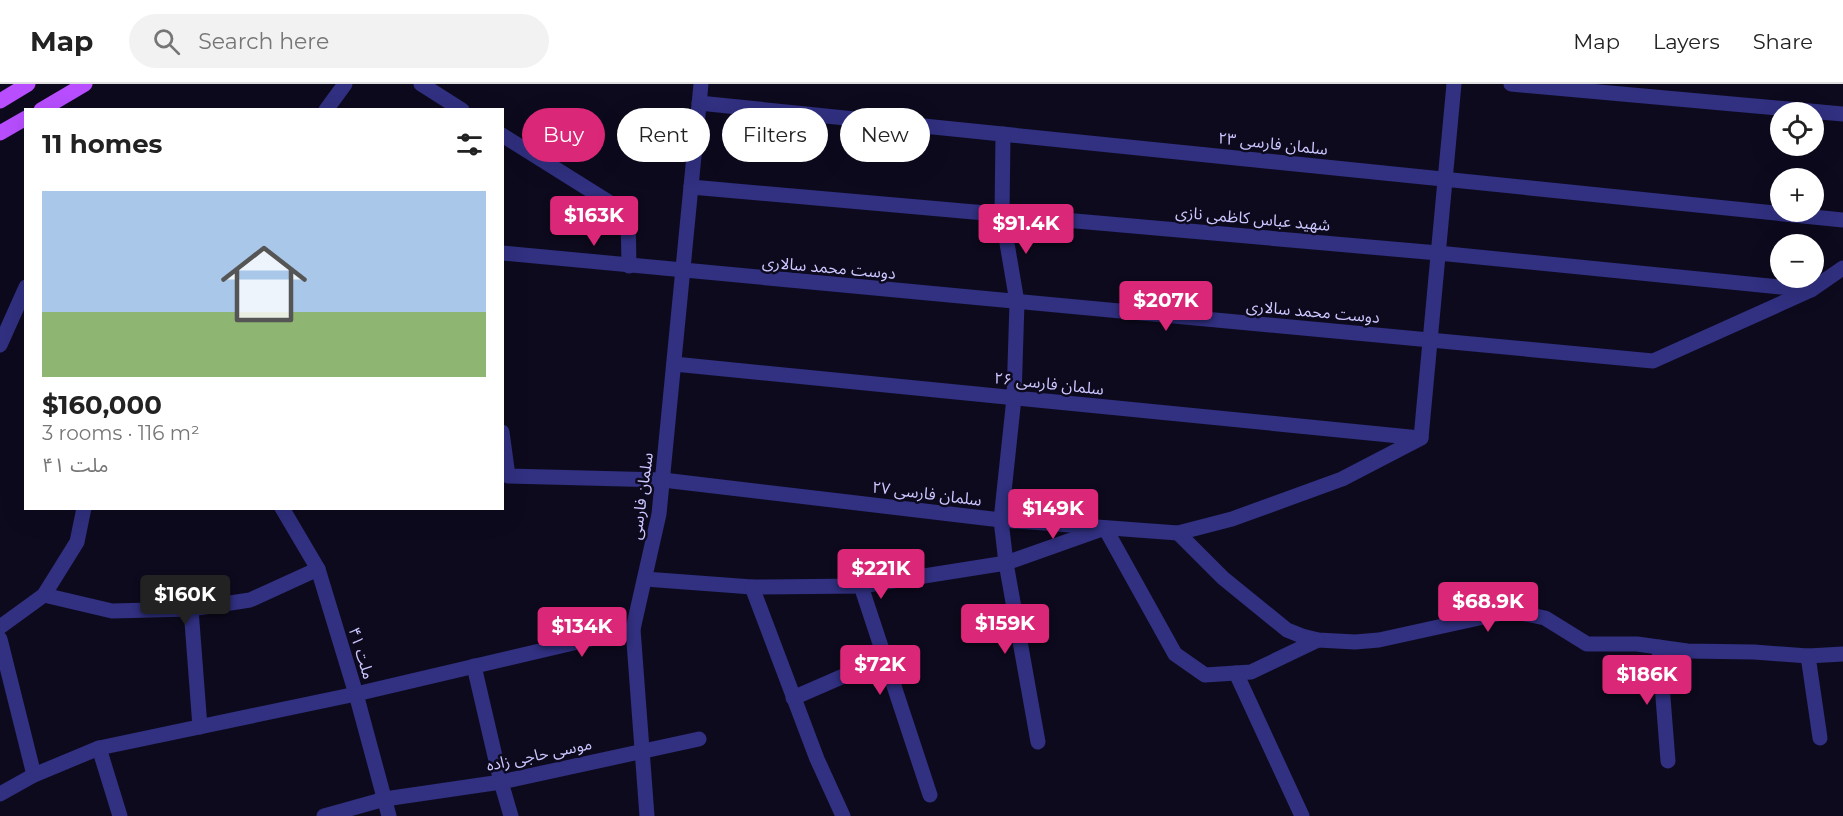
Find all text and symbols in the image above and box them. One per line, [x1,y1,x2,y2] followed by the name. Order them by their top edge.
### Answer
[129,14,549,68] search box
[30,24,93,58] text: Map
[150,25,183,58] icon: search
[198,28,329,55] text: Search here
[1573,29,1620,54] text: Map
[1653,29,1720,54] text: Layers
[1753,29,1813,54] text: Share
[1770,102,1824,288] map controls
[1770,102,1824,156] button: locate
[522,108,605,162] chip: Buy
[617,108,710,162] chip: Rent
[722,108,828,162] chip: Filters
[840,108,930,162] chip: New
[42,128,162,160] text: 11 homes
[453,128,486,161] icon: filters
[1217,128,1329,159] street label: سلمان فارسی ۲۳
[1770,168,1824,222] button: +
[552,196,636,247] pin: $163K
[1175,202,1331,235] street label: شهید عباس کاظمی نازی
[564,203,624,227] text: $163K
[977,204,1075,255] pin: $91.4K
[993,211,1059,235] text: $91.4K
[210,230,318,338] icon: home
[1770,234,1824,288] button: −
[761,252,897,283] street label: دوست محمد سالاری
[1124,281,1208,332] pin: $207K
[1133,288,1199,312] text: $207K
[1245,296,1381,327] street label: دوست محمد سالاری
[993,368,1105,399] street label: سلمان فارسی ۲۶
[42,389,162,421] text: $160,000
[42,421,200,445] text: 3 rooms · 116 m²
[626,451,657,541] street label: سلمان فارسی
[42,453,109,477] text: ملت ۴۱
[871,477,983,510] street label: سلمان فارسی ۲۷
[1011,489,1095,540] pin: $149K
[1022,496,1084,520] text: $149K
[839,549,923,600] pin: $221K
[852,556,911,580] text: $221K
[143,575,227,626] pin: $160K
[154,582,216,606] text: $160K
[1439,582,1537,633] pin: $68.9K
[1452,589,1524,613] text: $68.9K
[963,604,1047,655] pin: $159K
[540,607,624,658] pin: $134K
[975,611,1035,635] text: $159K
[552,614,612,638] text: $134K
[345,625,378,681] street label: ملت ۴۱
[844,645,916,696] pin: $72K
[854,652,906,676] text: $72K
[1605,655,1689,706] pin: $186K
[1616,662,1678,686] text: $186K
[485,734,594,775] street label: موسی حاجی زاده

